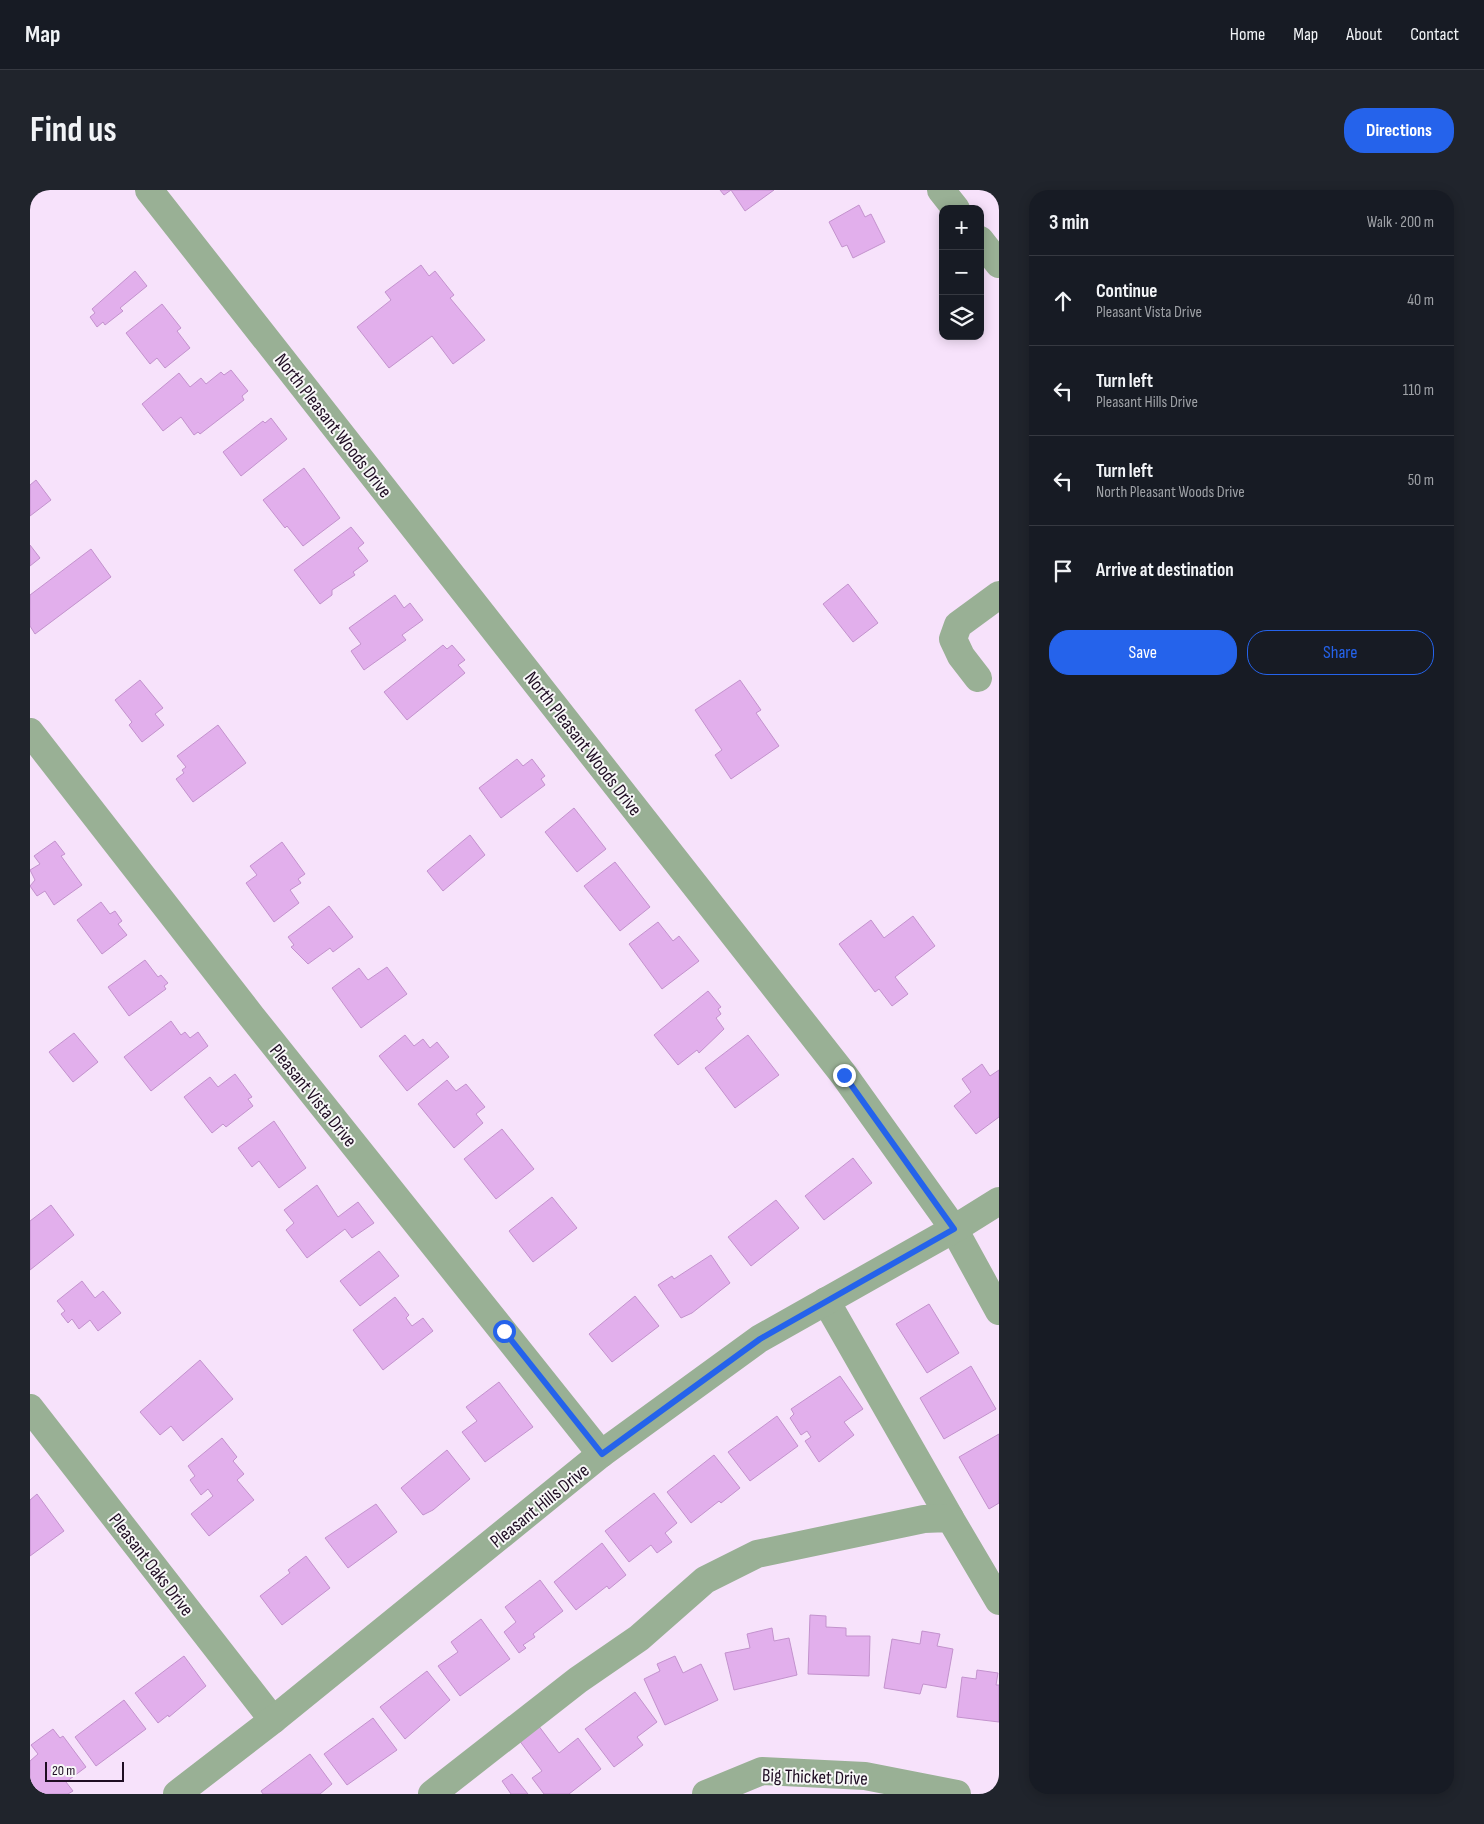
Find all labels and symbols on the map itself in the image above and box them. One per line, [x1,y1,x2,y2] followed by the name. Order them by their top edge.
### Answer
[269,349,396,503] street label: North Pleasant Woods Drive
[519,667,646,821] street label: North Pleasant Woods Drive
[264,1040,361,1152] street label: Pleasant Vista Drive
[833,1064,856,1087] route end
[493,1320,516,1343] route start
[486,1459,594,1553] street label: Pleasant Hills Drive
[104,1509,198,1621] street label: Pleasant Oaks Drive
[45,1759,124,1782] scale bar
[762,1764,868,1791] street label: Big Thicket Drive

